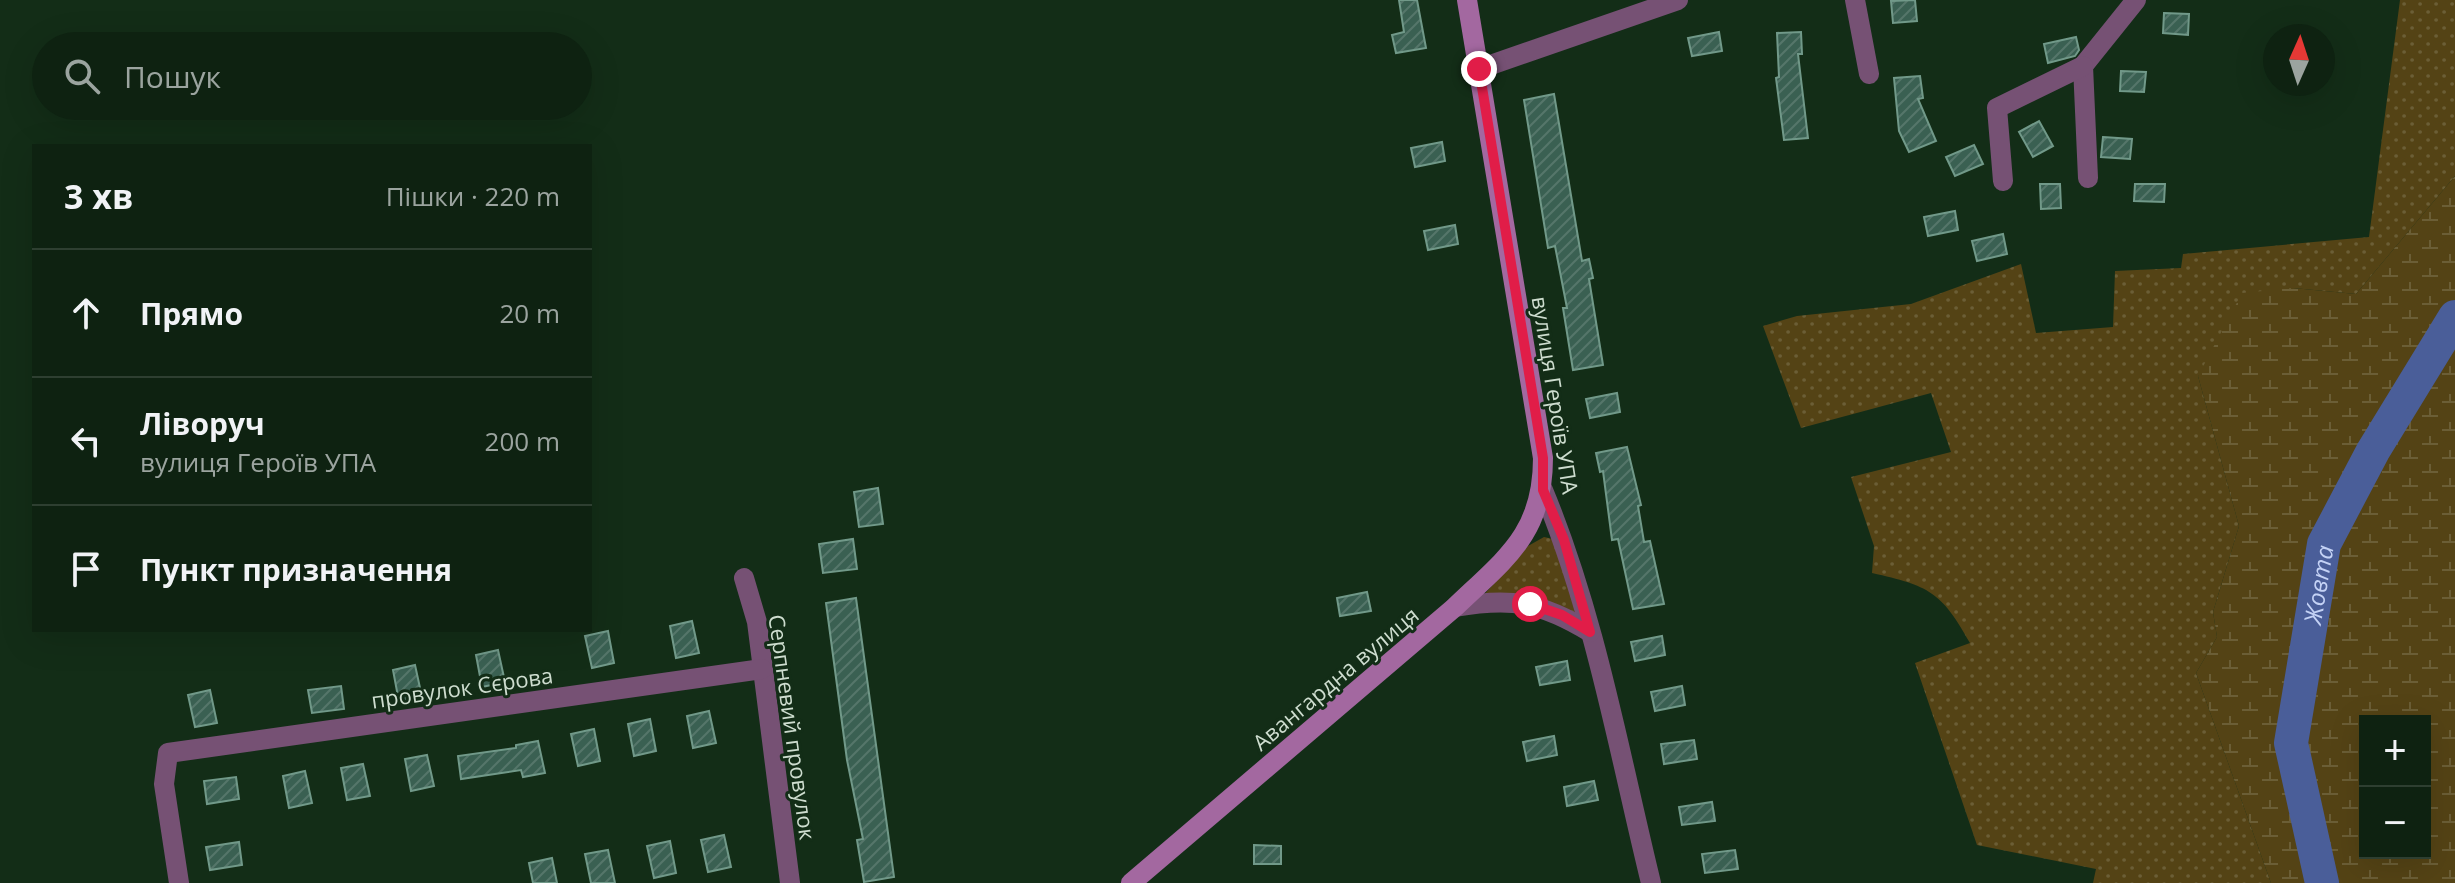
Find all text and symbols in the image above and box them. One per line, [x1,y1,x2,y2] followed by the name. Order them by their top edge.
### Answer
[2263,24,2335,96] north arrow
[32,32,592,120] search box
[1461,51,1497,87] route end
[60,54,104,98] icon: search
[124,56,221,97] text: Пошук
[64,173,133,219] text: 3 хв
[386,178,560,214] text: Пішки · 220 m
[64,291,108,335] icon: ahead
[140,293,243,334] text: Прямо
[1526,294,1586,496] street label: вулиця Героїв УПА
[499,295,560,331] text: 20 m
[140,403,265,444] text: Ліворуч
[64,419,108,463] icon: left
[485,423,560,459] text: 200 m
[140,444,376,480] text: вулиця Героїв УПА
[2294,542,2340,628] water label: Жовта
[64,547,108,591] icon: arrive
[140,549,452,590] text: Пункт призначення
[1512,586,1548,622] route start
[1245,599,1425,757] street label: Авангардна вулиця
[762,612,824,842] street label: Серпневий провулок
[369,659,555,715] street label: провулок Сєрова
[2359,715,2431,859] map controls
[2359,715,2431,787] button: +
[2359,787,2431,859] button: −

